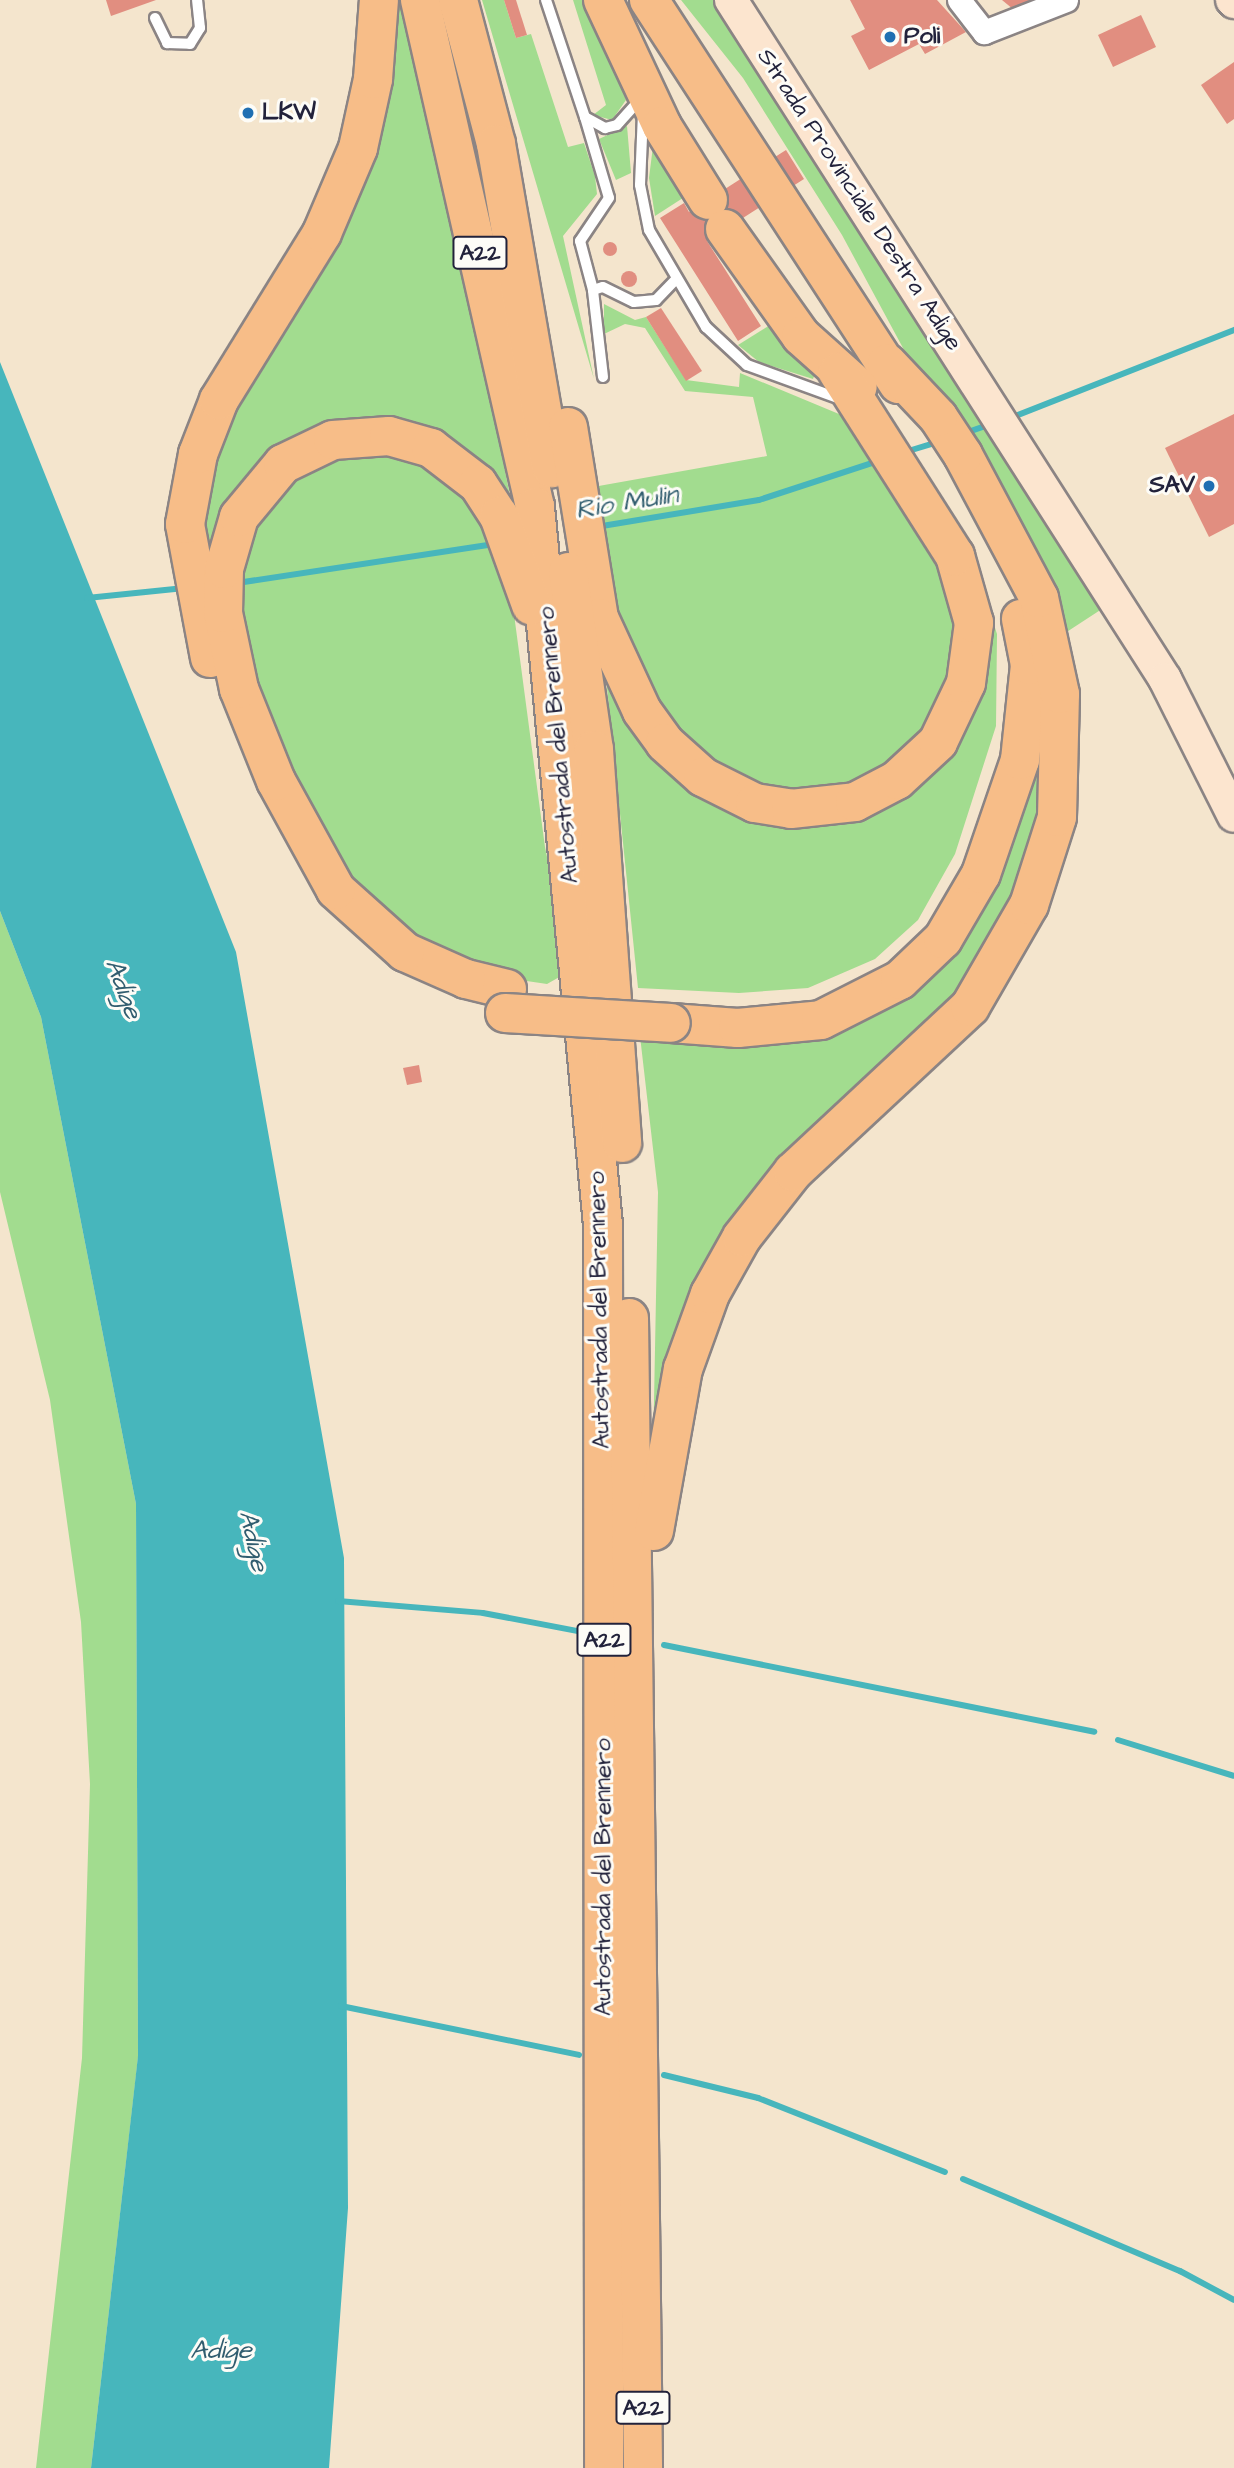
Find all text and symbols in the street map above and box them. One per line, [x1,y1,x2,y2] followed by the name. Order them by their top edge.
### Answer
[904,23,940,51] place label: Poli
[882,29,898,45] marker: Poli
[750,44,968,356] street label: Strada Provinciale Destra Adige
[262,99,316,127] place label: LKW
[240,105,256,121] marker: LKW
[452,234,508,272] road number: A22
[1149,472,1195,500] place label: SAV
[1201,478,1217,494] marker: SAV
[574,480,680,526] water label: Rio Mulin
[533,605,585,885] street label: Autostrada del Brennero
[98,955,148,1023] water label: Adige
[583,1171,617,1449] street label: Autostrada del Brennero
[231,1508,275,1574] water label: Adige
[576,1620,632,1660] road number: A22
[590,1738,618,2016] street label: Autostrada del Brennero
[190,2335,252,2367] water label: Adige
[615,2388,671,2428] road number: A22

